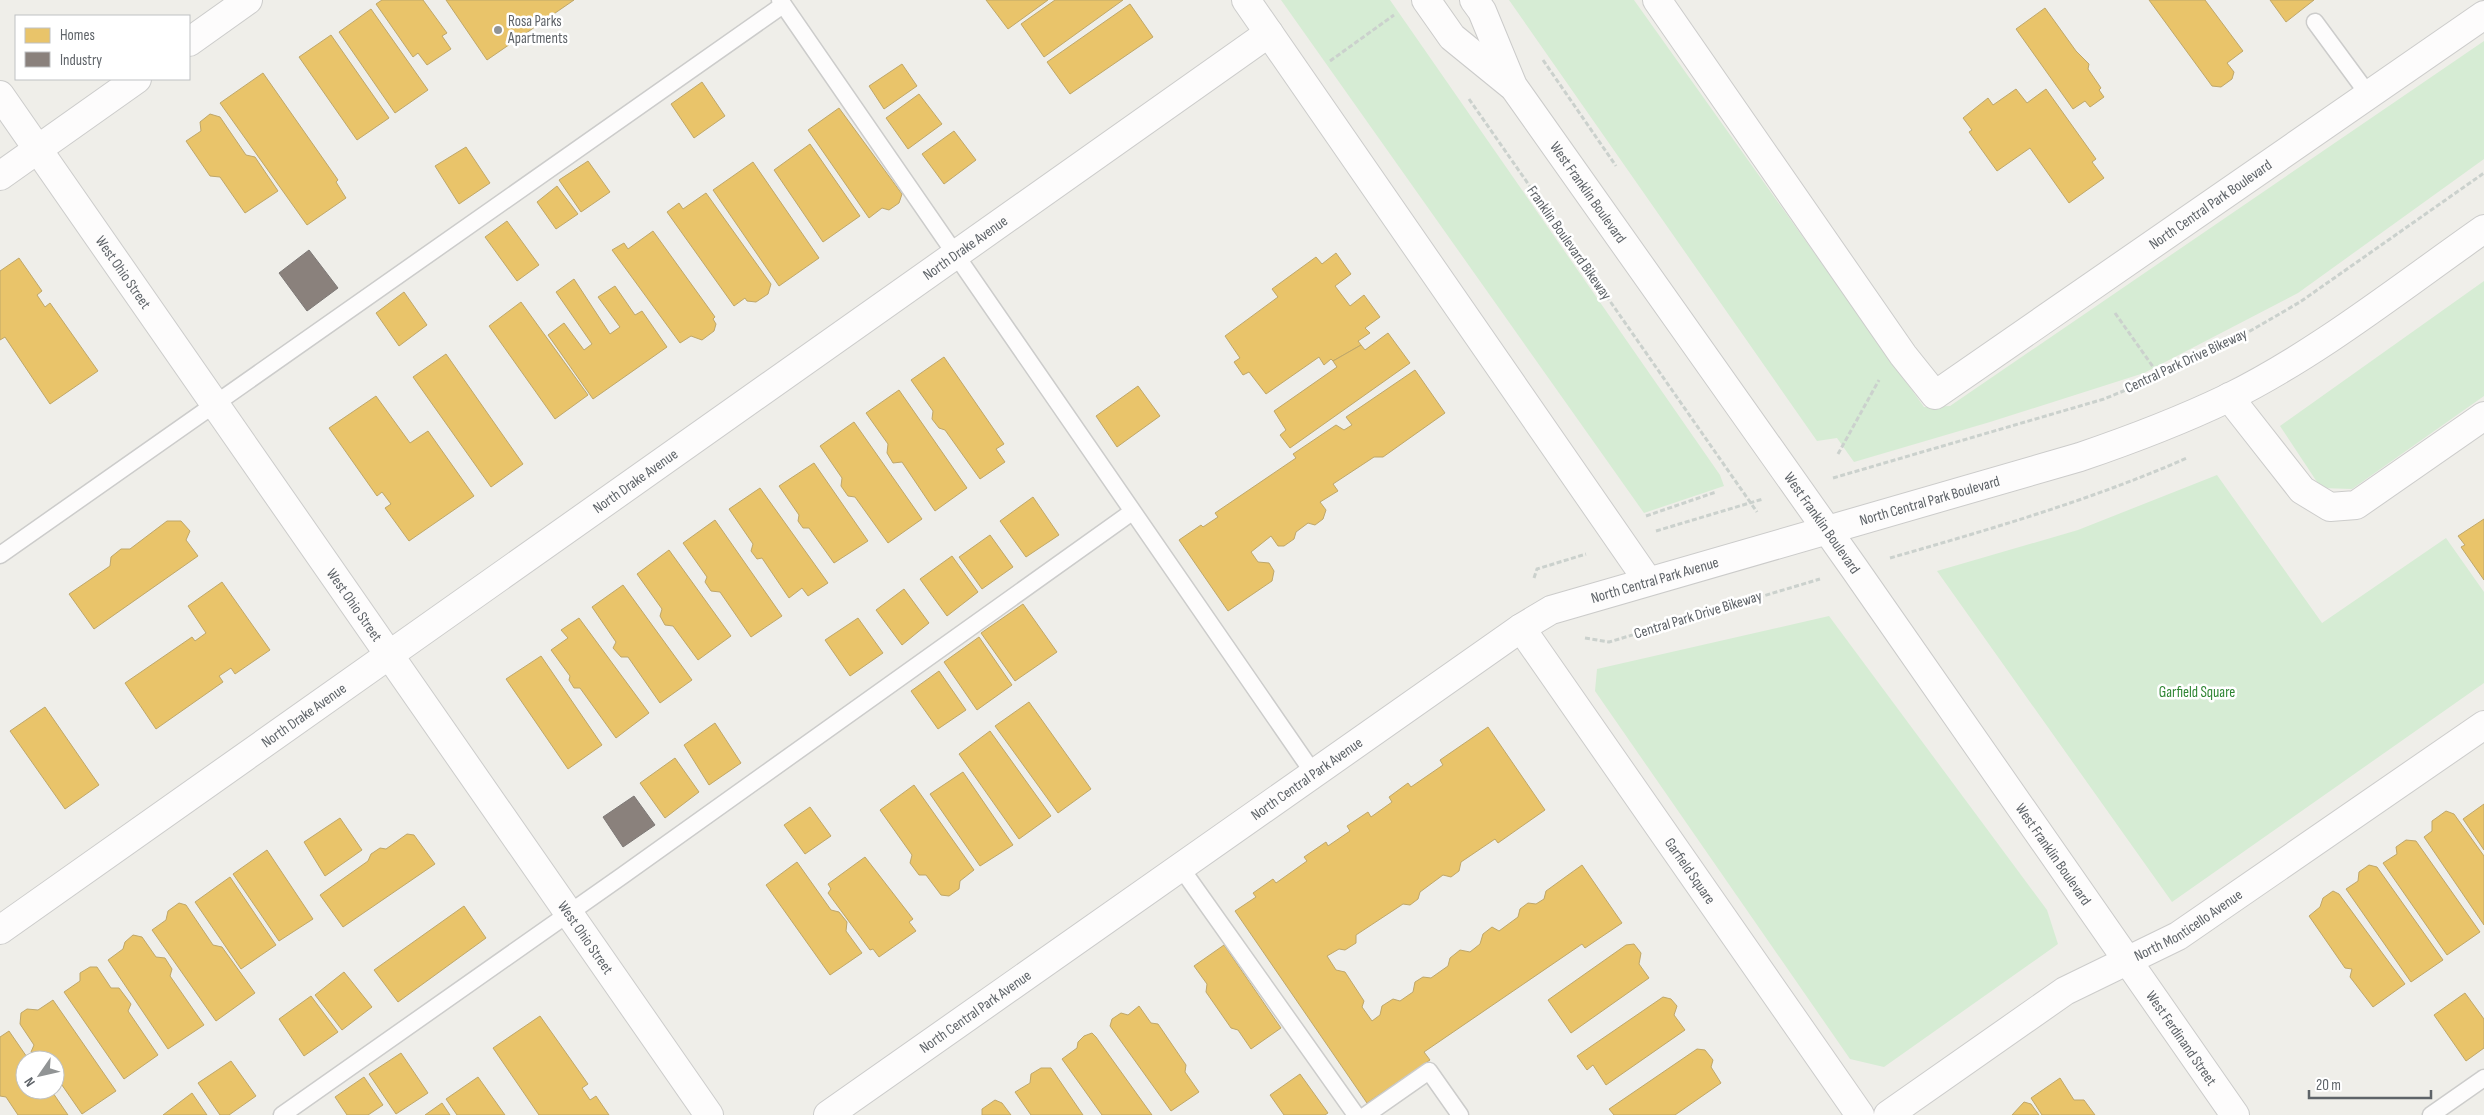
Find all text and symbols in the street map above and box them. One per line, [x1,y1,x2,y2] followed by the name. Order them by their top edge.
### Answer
[507,12,568,48] place label: Rosa Parks Apartments
[15,15,190,80] legend
[492,24,504,36] marker: Rosa Parks Apartments
[60,26,95,45] text: Homes
[60,51,102,70] text: Industry
[1546,138,1631,247] street label: West Franklin Boulevard
[2145,155,2275,254] street label: North Central Park Boulevard
[1523,182,1616,304] street label: Franklin Boulevard Bikeway
[919,211,1011,284] street label: North Drake Avenue
[91,232,156,313] street label: West Ohio Street
[2122,324,2250,398] street label: Central Park Drive Bikeway
[589,444,681,517] street label: North Drake Avenue
[1780,468,1865,577] street label: West Franklin Boulevard
[1857,471,2002,530] street label: North Central Park Boulevard
[1589,553,1721,607] street label: North Central Park Avenue
[322,565,387,646] street label: West Ohio Street
[1632,586,1764,644] street label: Central Park Drive Bikeway
[258,679,350,752] street label: North Drake Avenue
[2159,683,2235,702] park label: Garfield Square
[1247,733,1366,824] street label: North Central Park Avenue
[2011,800,2095,909] street label: West Franklin Boulevard
[1660,834,1720,908] street label: Garfield Square
[2131,885,2246,965] street label: North Monticello Avenue
[554,897,618,978] street label: West Ohio Street
[916,966,1035,1057] street label: North Central Park Avenue
[2142,987,2221,1090] street label: West Ferdinand Street
[15,1050,65,1100] north arrow
[2309,1068,2432,1100] scale bar
[20,1074,39,1090] text: N
[2316,1076,2341,1095] text: 20 m

